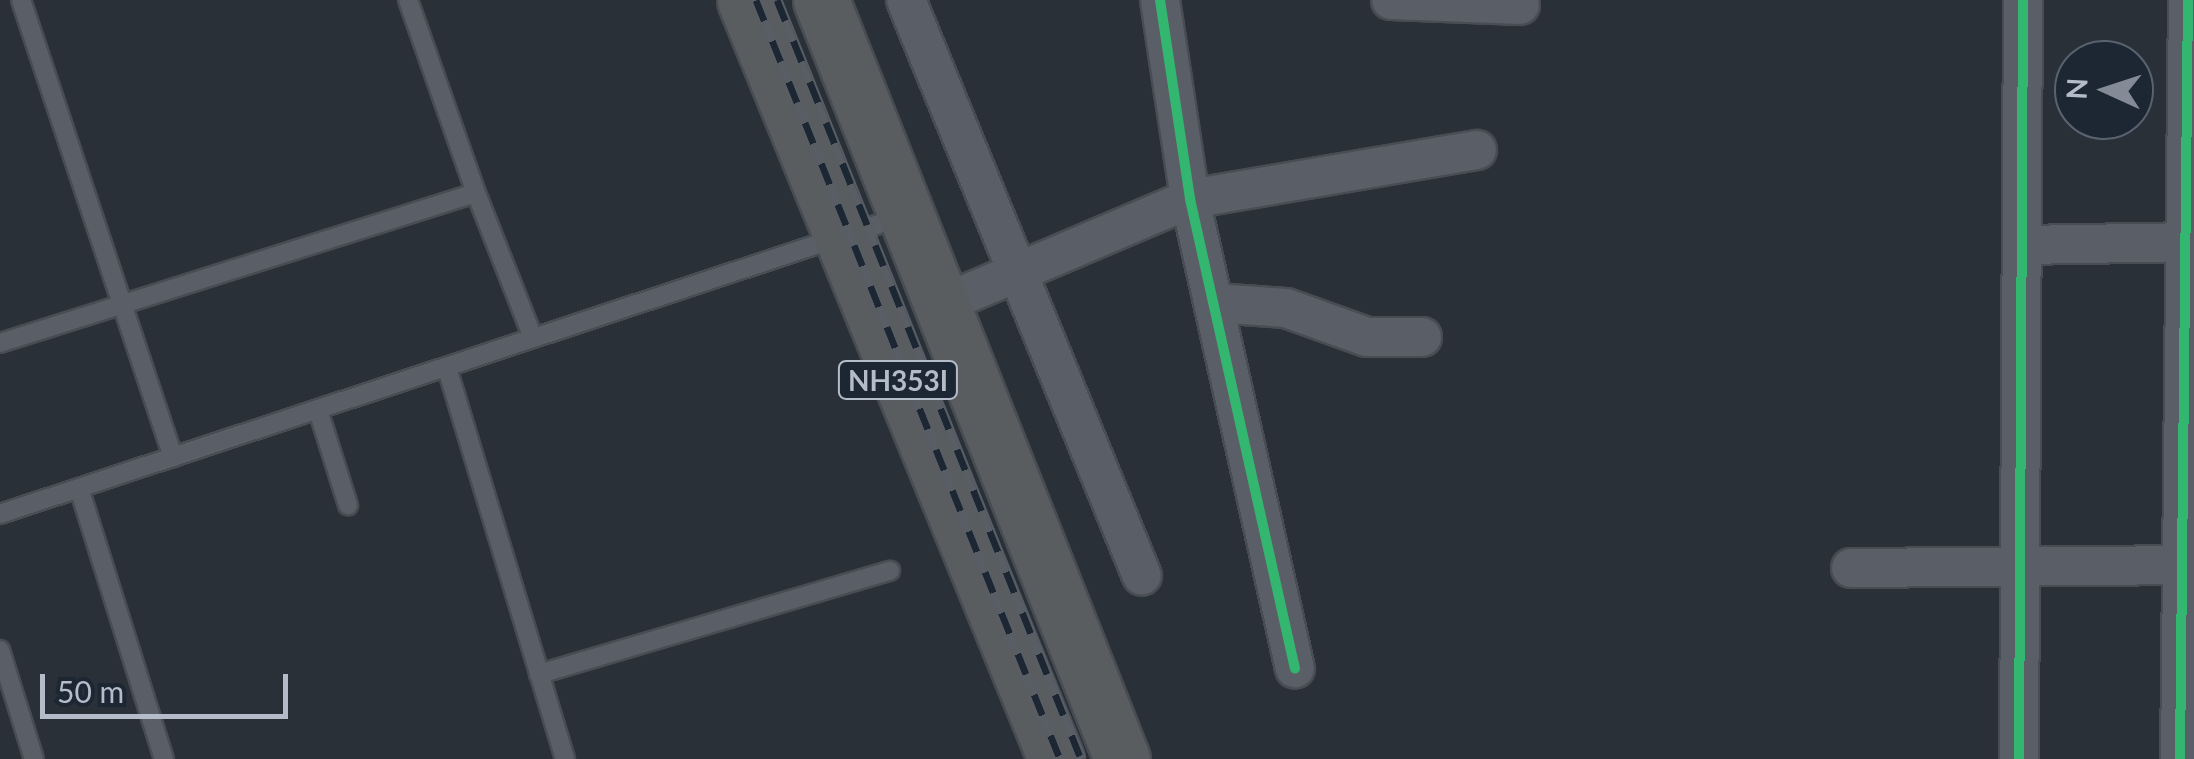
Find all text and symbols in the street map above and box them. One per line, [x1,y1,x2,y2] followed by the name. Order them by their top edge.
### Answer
[2054,40,2154,140] north arrow
[2058,77,2094,100] text: N
[836,357,960,403] road number: NH353I
[45,654,292,716] scale bar
[57,673,124,709] text: 50 m

